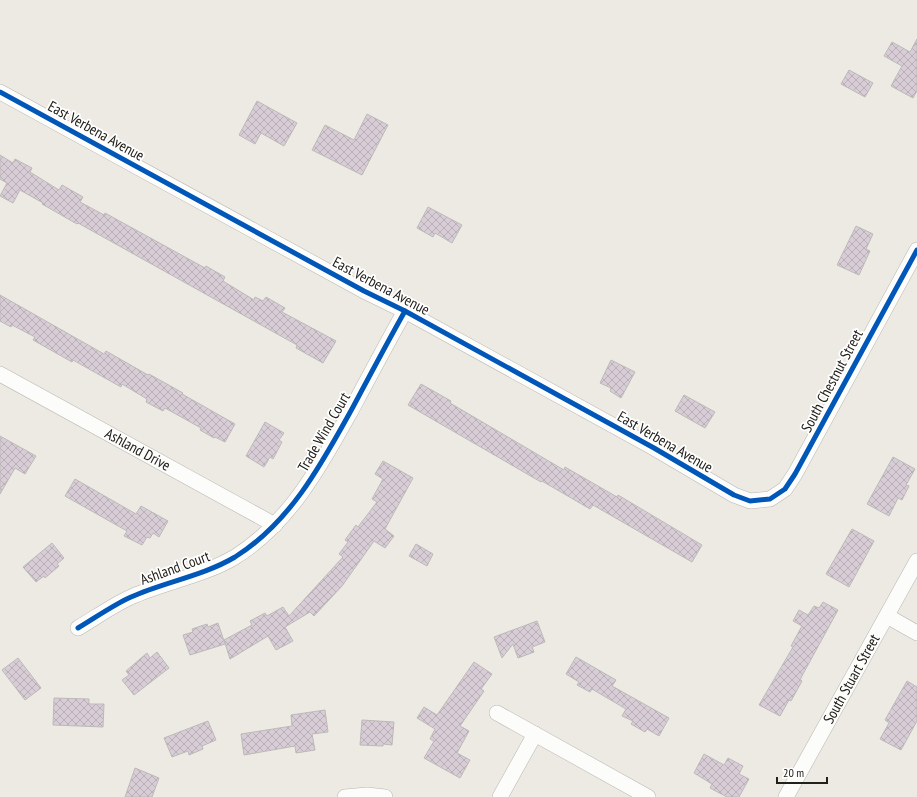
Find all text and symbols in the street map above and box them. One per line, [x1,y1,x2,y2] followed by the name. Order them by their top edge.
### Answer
[45,96,148,165] street label: East Verbena Avenue
[330,252,433,319] street label: East Verbena Avenue
[796,326,867,435] street label: South Chestnut Street
[293,389,354,475] street label: Trade Wind Court
[614,407,716,477] street label: East Verbena Avenue
[102,423,174,475] street label: Ashland Drive
[137,546,212,589] street label: Ashland Court
[819,631,884,727] street label: South Stuart Street
[777,759,827,785] scale bar
[783,765,804,780] text: 20 m

